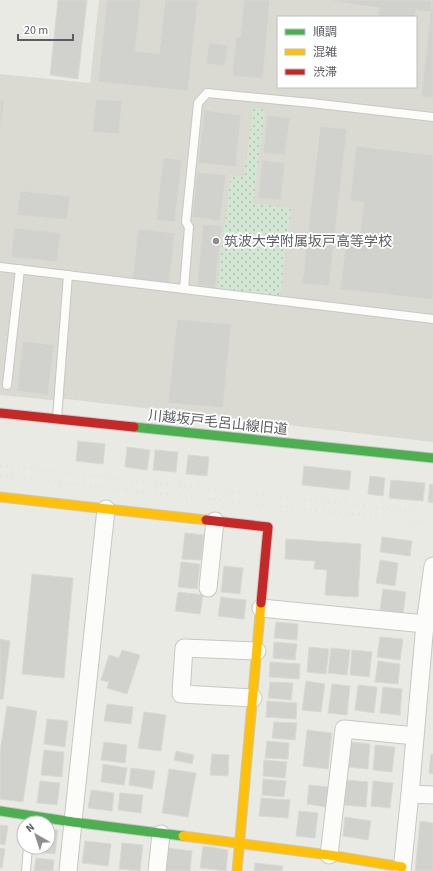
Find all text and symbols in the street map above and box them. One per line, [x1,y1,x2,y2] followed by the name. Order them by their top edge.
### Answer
[18,16,73,42] scale bar
[277,16,417,88] legend
[24,22,48,39] text: 20 m
[313,24,337,41] text: 順調
[313,44,337,61] text: 混雑
[313,64,337,81] text: 渋滞
[224,232,392,252] place label: 筑波大学附属坂戸高等学校
[211,236,221,246] marker: 筑波大学附属坂戸高等学校
[147,406,289,440] street label: 川越坂戸毛呂山線旧道
[16,815,56,855] north arrow
[22,819,38,836] text: N

